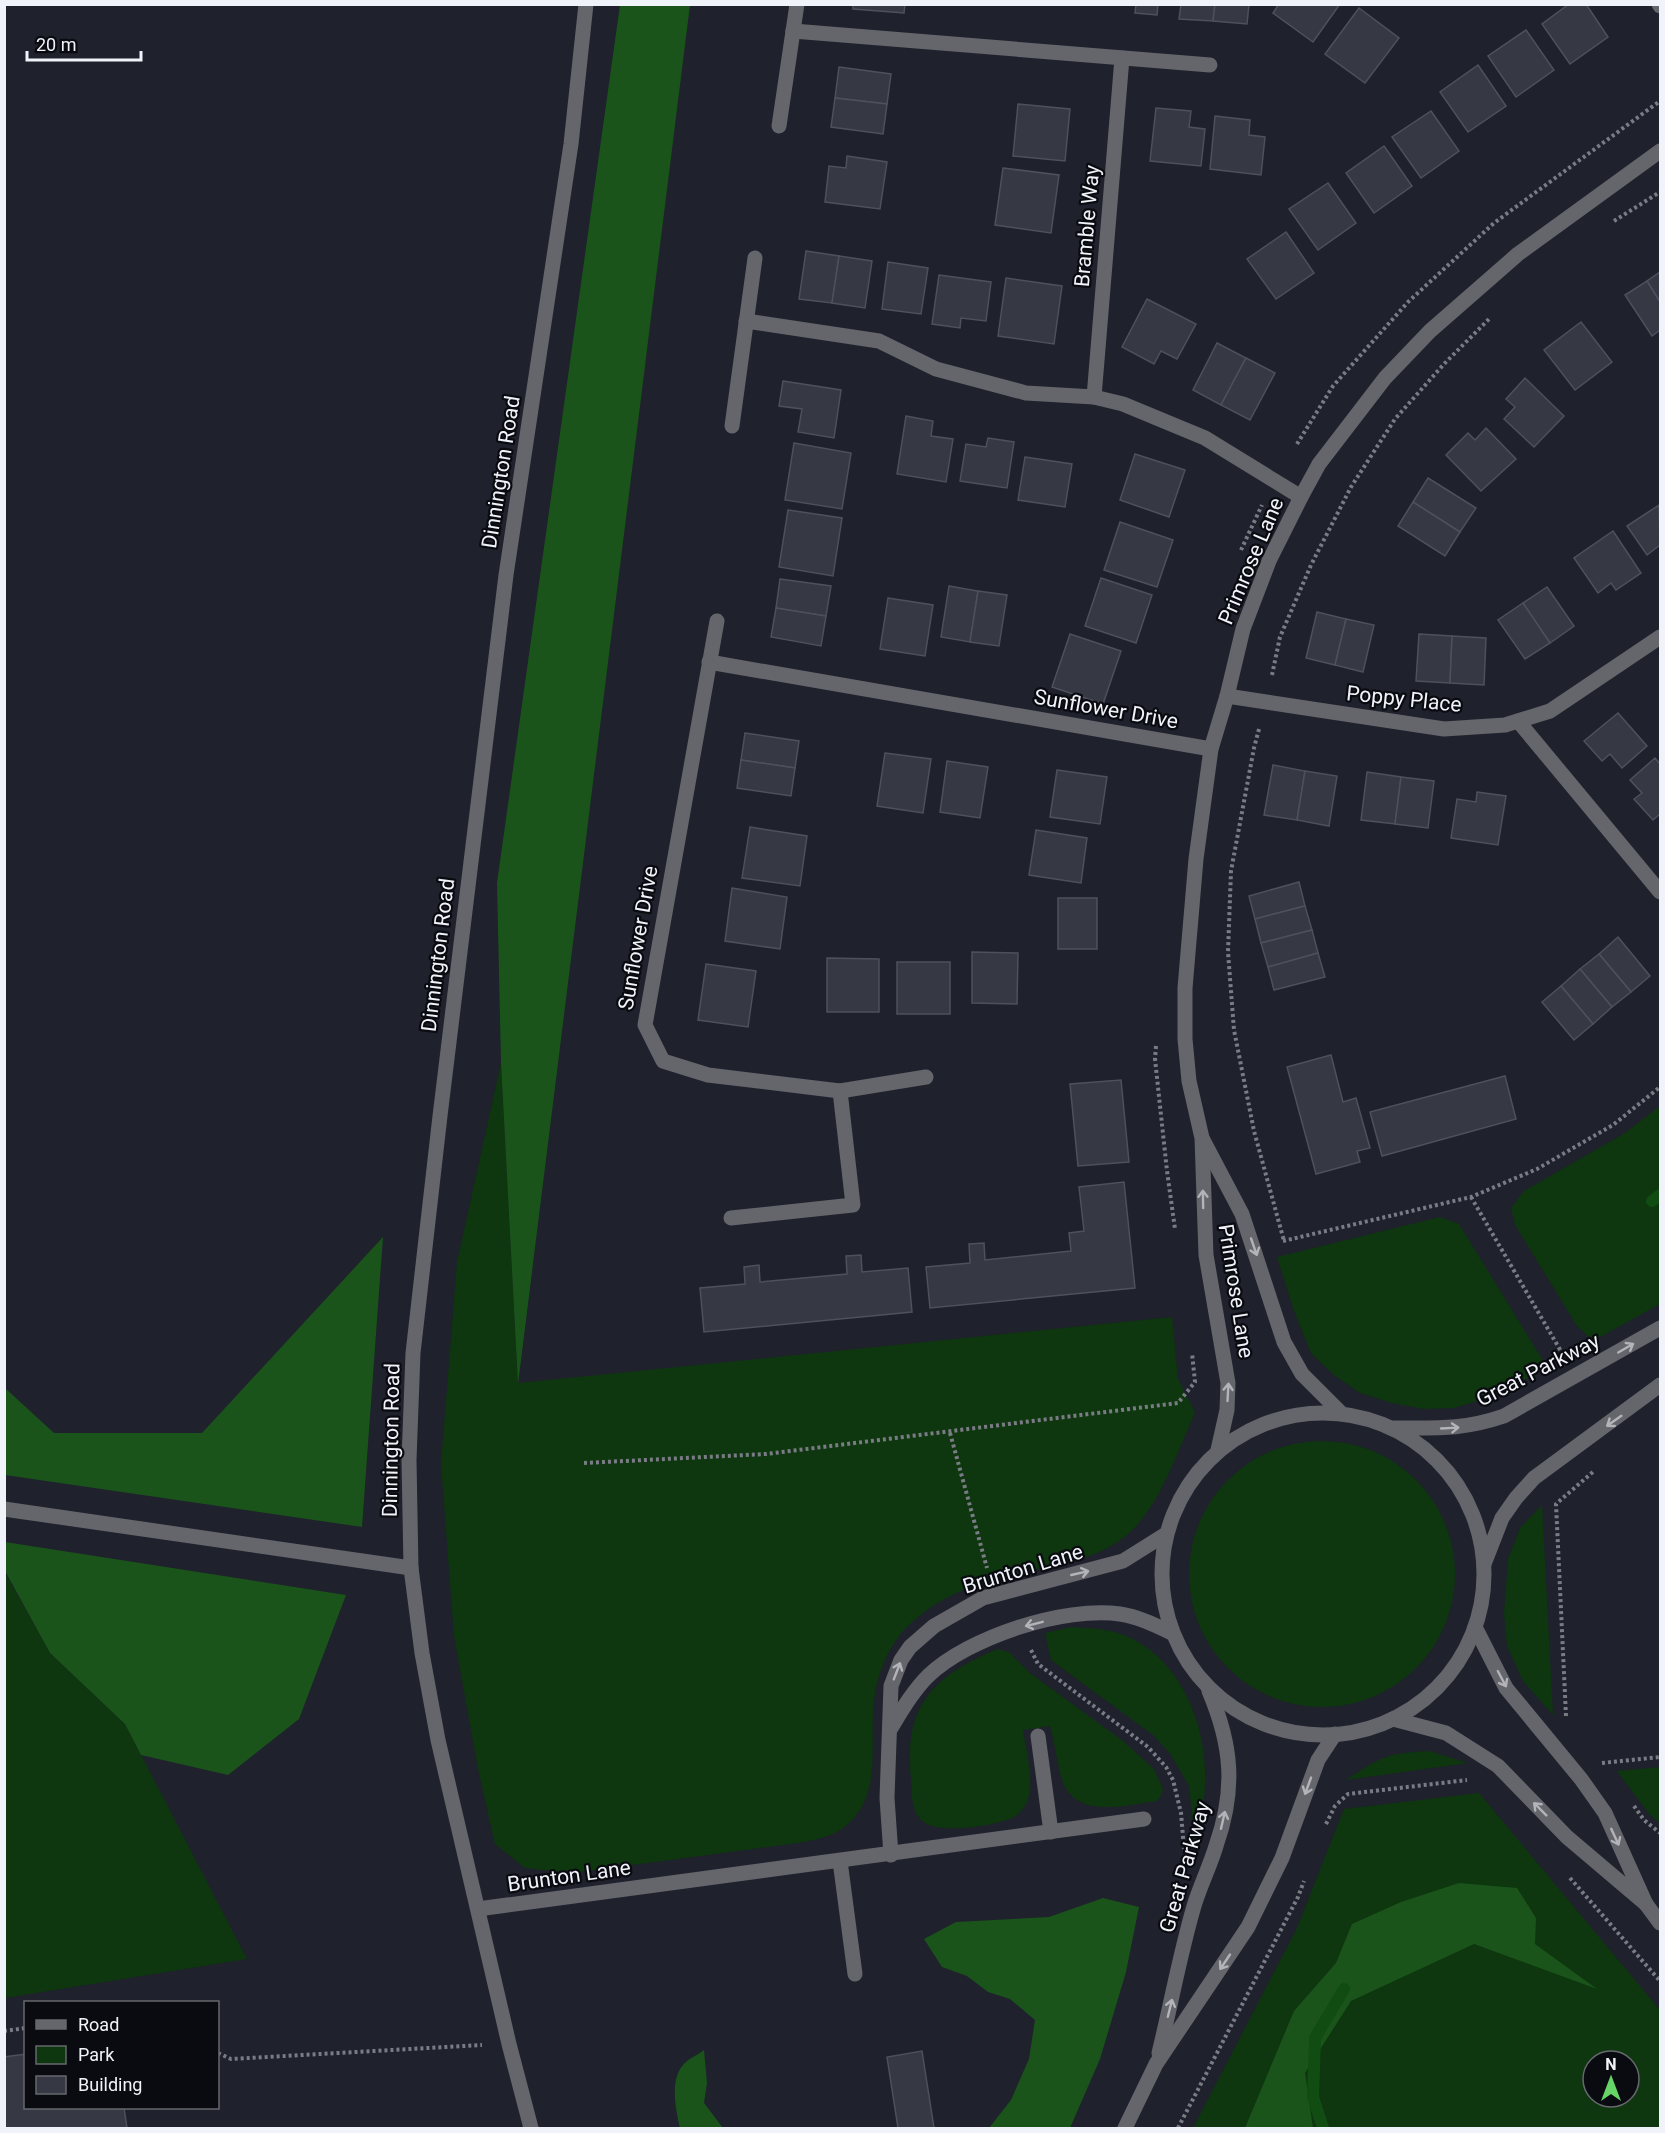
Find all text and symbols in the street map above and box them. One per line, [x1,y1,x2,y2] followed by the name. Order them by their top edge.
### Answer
[27,24,141,62] scale bar
[36,34,76,55] text: 20 m
[1070,164,1104,288] street label: Bramble Way
[477,394,525,550] street label: Dinnington Road
[1213,494,1289,628] street label: Primrose Lane
[1345,681,1463,717] street label: Poppy Place
[1032,685,1180,733] street label: Sunflower Drive
[614,864,662,1012] street label: Sunflower Drive
[417,877,459,1033] street label: Dinnington Road
[1197,1190,1209,1210] one-way arrow
[1214,1222,1258,1360] street label: Primrose Lane
[1249,1237,1260,1256] one-way arrow
[1472,1329,1604,1411] street label: Great Parkway
[1617,1342,1634,1354] one-way arrow
[378,1363,404,1517] street label: Dinnington Road
[1222,1383,1233,1403] one-way arrow
[1605,1414,1622,1427] one-way arrow
[1439,1422,1459,1433] one-way arrow
[960,1539,1086,1599] street label: Brunton Lane
[1070,1566,1089,1578] one-way arrow
[1025,1618,1044,1630] one-way arrow
[892,1662,903,1680] one-way arrow
[1496,1670,1508,1687] one-way arrow
[1302,1776,1313,1795] one-way arrow
[1155,1799,1215,1935] street label: Great Parkway
[1533,1802,1548,1816] one-way arrow
[1217,1811,1229,1830] one-way arrow
[1610,1827,1622,1845] one-way arrow
[506,1855,632,1897] street label: Brunton Lane
[1219,1953,1231,1969] one-way arrow
[1164,1998,1176,2017] one-way arrow
[24,2001,219,2109] legend
[78,2014,119,2035] text: Road
[78,2044,115,2065] text: Park
[1581,2049,1641,2109] north arrow
[1605,2055,1617,2074] text: N
[78,2074,142,2095] text: Building

